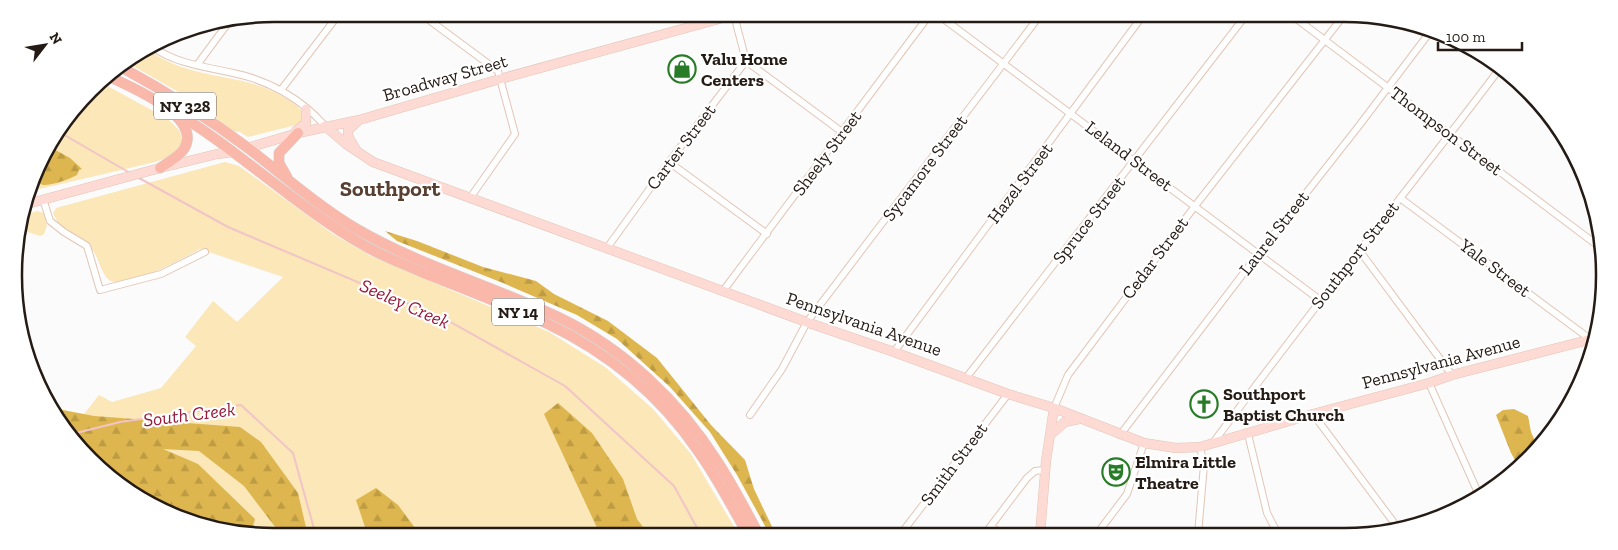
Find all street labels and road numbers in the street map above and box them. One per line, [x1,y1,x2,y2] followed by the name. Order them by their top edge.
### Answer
[380,50,510,106] street label: Broadway Street
[1386,82,1507,181] street label: Thompson Street
[154,92,216,120] road number: NY 328
[642,99,721,194] street label: Carter Street
[788,106,866,200] street label: Sheely Street
[878,110,972,226] street label: Sycamore Street
[1081,116,1177,196] street label: Leland Street
[983,138,1058,228] street label: Hazel Street
[1048,171,1130,268] street label: Spruce Street
[1234,186,1314,280] street label: Laurel Street
[1306,197,1404,313] street label: Southport Street
[1117,212,1193,304] street label: Cedar Street
[1454,234,1535,302] street label: Yale Street
[783,287,945,361] street label: Pennsylvania Avenue
[492,298,544,326] road number: NY 14
[1359,330,1523,394] street label: Pennsylvania Avenue
[916,418,993,510] street label: Smith Street

